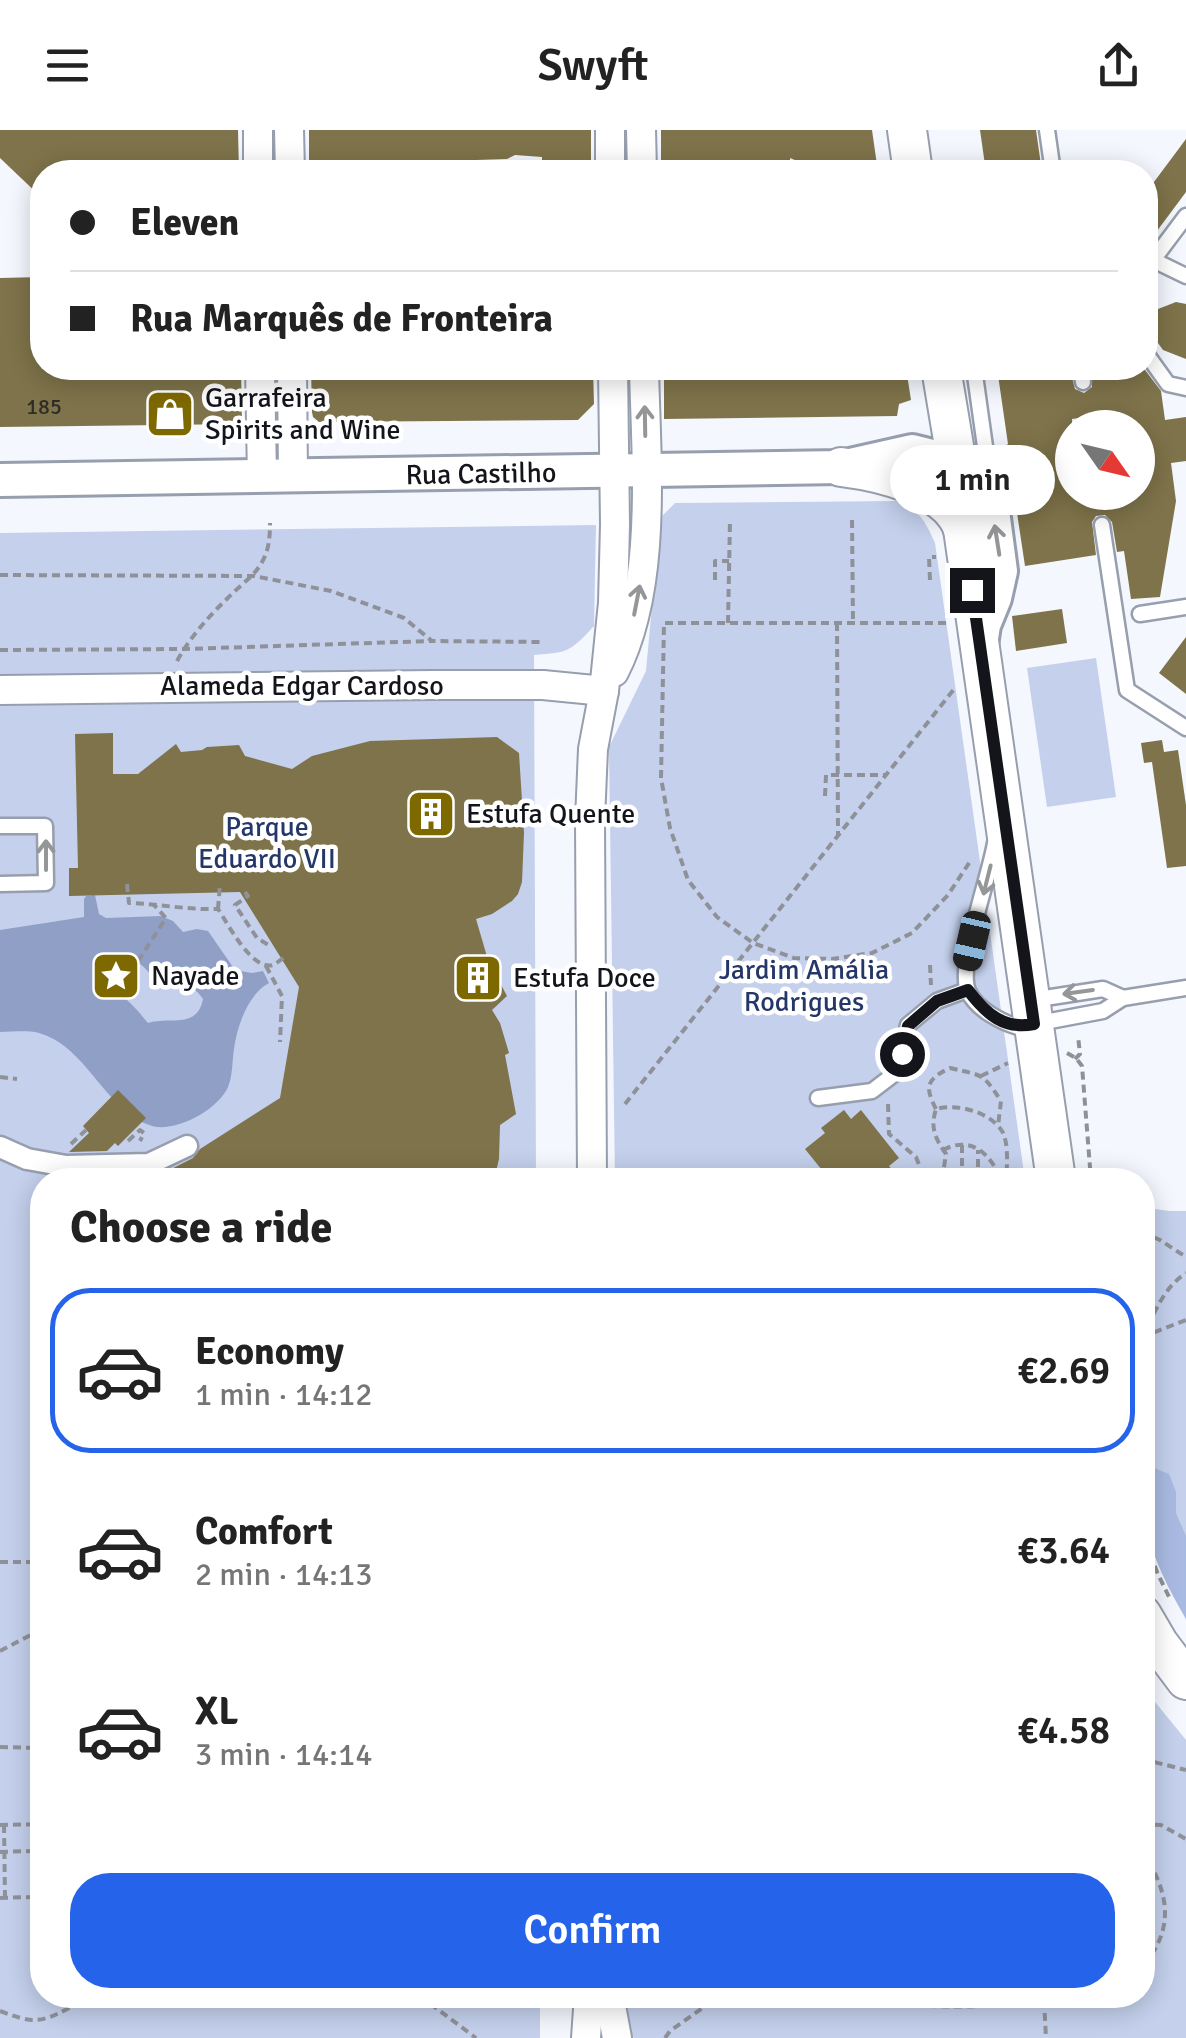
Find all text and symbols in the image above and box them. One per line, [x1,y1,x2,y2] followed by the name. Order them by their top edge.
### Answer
[40,38,95,93] icon: menu
[538,38,648,93] text: Swyft
[1091,38,1146,93] icon: share
[130,199,239,246] text: Eleven
[130,295,553,342] text: Rua Marquês de Fronteira
[205,381,401,447] place label: Garrafeira Spirits and Wine
[144,388,196,440] shop icon: Garrafeira Spirits and Wine
[26,393,62,420] house number: 185
[636,406,654,438] one-way arrow
[1055,410,1155,510] north arrow
[1055,410,1155,510] map controls
[890,445,1054,515] callout: 1 min
[405,456,557,492] street label: Rua Castilho
[934,460,1011,499] text: 1 min
[987,524,1006,556] one-way arrow
[950,568,995,613] route end
[628,585,647,617] one-way arrow
[160,669,444,703] street label: Alameda Edgar Cardoso
[405,788,457,840] building icon: Estufa Quente
[466,797,635,831] place label: Estufa Quente
[198,810,336,876] park label: Parque Eduardo VII
[36,839,56,872] one-way arrow
[977,863,995,895] one-way arrow
[951,908,993,974] car
[90,950,142,1002] place icon: Nayade
[452,952,504,1004] building icon: Estufa Doce
[719,953,889,1019] park label: Jardim Amália Rodrigues
[151,959,240,993] place label: Nayade
[513,961,656,995] place label: Estufa Doce
[1062,983,1095,1002] one-way arrow
[880,1032,925,1077] route start
[70,1200,333,1255] text: Choose a ride
[75,1326,165,1416] icon: car
[195,1328,344,1375] text: Economy
[1017,1347,1110,1394] text: €2.69
[195,1375,373,1414] text: 1 min · 14:12
[75,1506,165,1596] icon: car
[195,1508,333,1555] text: Comfort
[1017,1527,1110,1574] text: €3.64
[195,1555,373,1594] text: 2 min · 14:13
[75,1686,165,1776] icon: car
[195,1688,238,1735] text: XL
[1017,1707,1110,1754] text: €4.58
[195,1735,373,1774] text: 3 min · 14:14
[70,1873,1115,1988] button: Confirm

